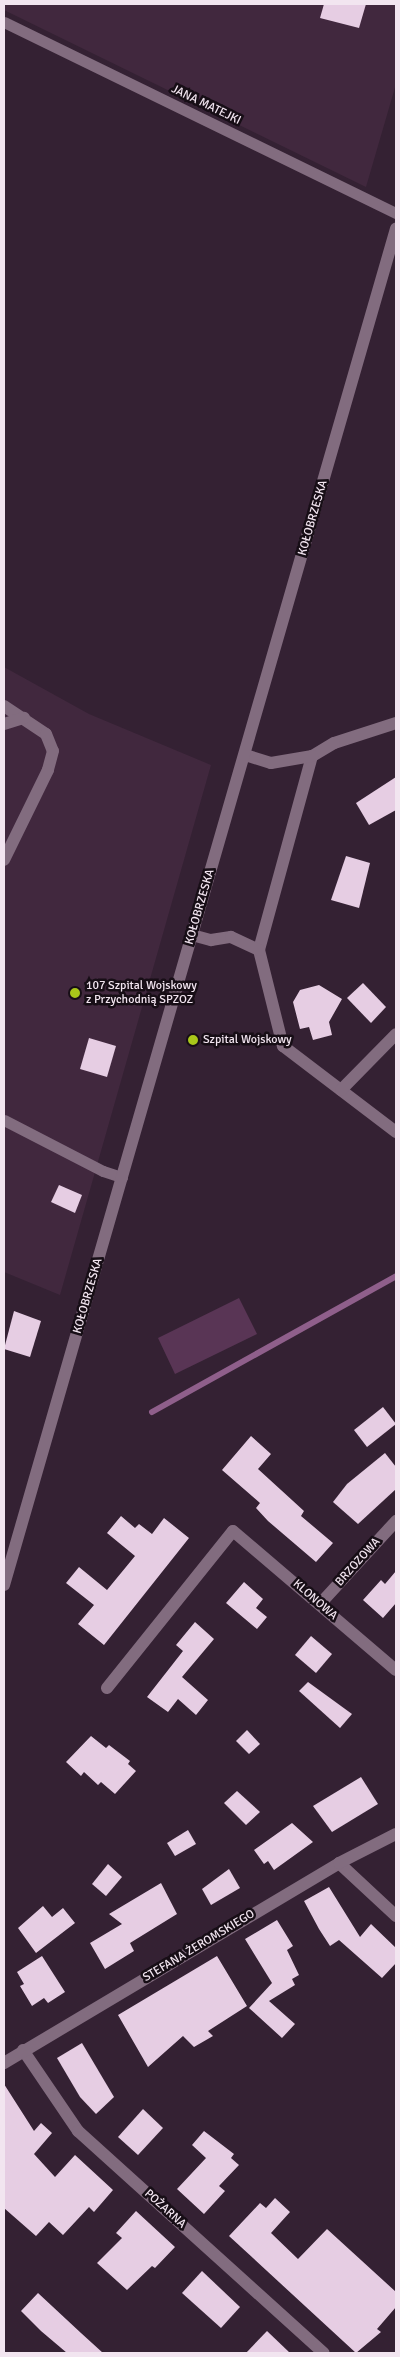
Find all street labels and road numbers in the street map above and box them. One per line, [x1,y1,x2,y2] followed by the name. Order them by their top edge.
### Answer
[169,82,243,128] street label: JANA MATEJKI
[295,479,331,557] street label: KOŁOBRZESKA
[182,868,218,946] street label: KOŁOBRZESKA
[70,1257,106,1335] street label: KOŁOBRZESKA
[333,1535,383,1589] street label: BRZOZOWA
[290,1577,340,1623] street label: KLONOWA
[141,1907,257,1985] street label: STEFANA ŻEROMSKIEGO
[141,2187,189,2231] street label: POŻARNA

